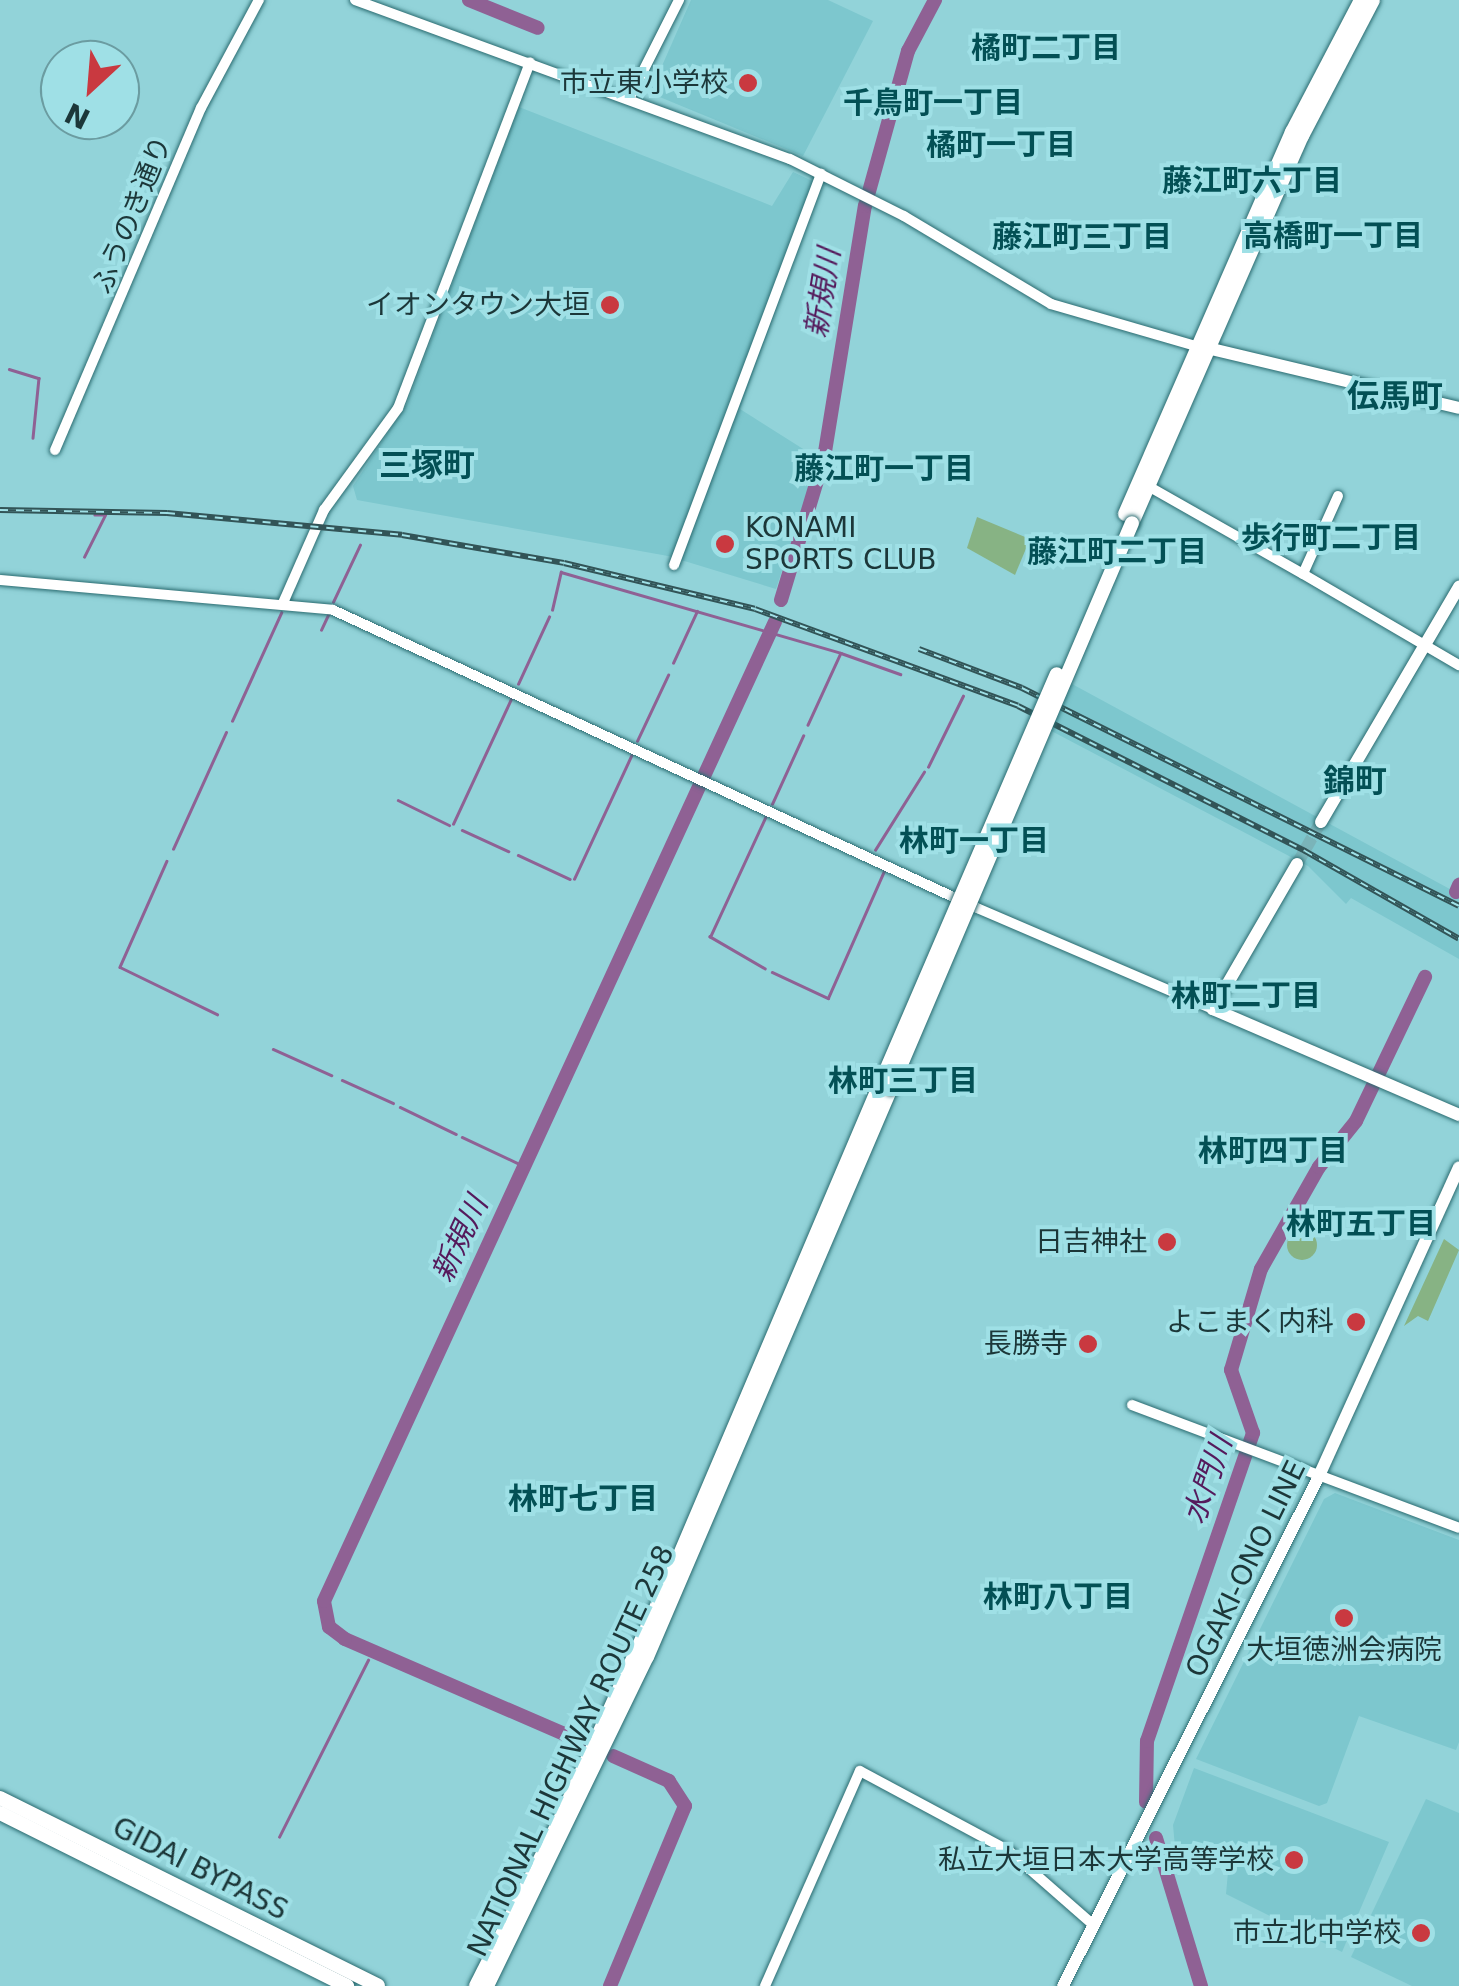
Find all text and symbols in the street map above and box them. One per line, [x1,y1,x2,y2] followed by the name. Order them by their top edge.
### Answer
[971,30,1121,66] district label: 橘町二丁目
[40,40,140,140] north arrow
[560,66,728,100] place label: 市立東小学校
[737,72,759,94] marker: 市立東小学校
[843,85,1023,121] district label: 千鳥町一丁目
[60,96,95,136] text: N
[926,127,1076,163] district label: 橘町一丁目
[85,131,179,299] street label: ふうのき通り
[1162,163,1342,199] district label: 藤江町六丁目
[1243,218,1423,254] district label: 高橋町一丁目
[992,219,1172,255] district label: 藤江町三丁目
[798,246,848,340] water label: 新規川
[366,288,590,322] place label: イオンタウン大垣
[599,294,621,316] marker: イオンタウン大垣
[1347,377,1443,415] district label: 伝馬町
[379,446,475,484] district label: 三塚町
[794,451,974,487] district label: 藤江町一丁目
[745,511,936,577] place label: KONAMI SPORTS CLUB
[1241,520,1421,556] district label: 歩行町二丁目
[714,533,736,555] marker: KONAMI SPORTS CLUB
[1027,534,1207,570] district label: 藤江町二丁目
[1323,762,1387,800] district label: 錦町
[899,823,1049,859] district label: 林町一丁目
[1171,978,1321,1014] district label: 林町二丁目
[828,1063,978,1099] district label: 林町三丁目
[1198,1133,1348,1169] district label: 林町四丁目
[425,1191,495,1287] water label: 新規川
[1286,1206,1436,1242] district label: 林町五丁目
[1035,1225,1147,1259] place label: 日吉神社
[1156,1231,1178,1253] marker: 日吉神社
[1166,1305,1334,1339] place label: よこまく内科
[1343,1309,1369,1335] marker: よこまく内科
[984,1327,1068,1361] place label: 長勝寺
[1077,1333,1099,1355] marker: 長勝寺
[1176,1432,1240,1528] water label: 水門川
[1179,1455,1313,1683] street label: OGAKI-ONO LINE
[508,1481,658,1517] district label: 林町七丁目
[461,1540,681,1962] street label: NATIONAL HIGHWAY ROUTE 258
[983,1579,1133,1615] district label: 林町八丁目
[1333,1607,1355,1629] marker: 大垣徳洲会病院
[1246,1633,1442,1667] place label: 大垣徳洲会病院
[107,1810,293,1928] street label: GIDAI BYPASS
[938,1843,1274,1877] place label: 私立大垣日本大学高等学校
[1283,1849,1305,1871] marker: 私立大垣日本大学高等学校
[1233,1916,1401,1950] place label: 市立北中学校
[1410,1922,1432,1944] marker: 市立北中学校

